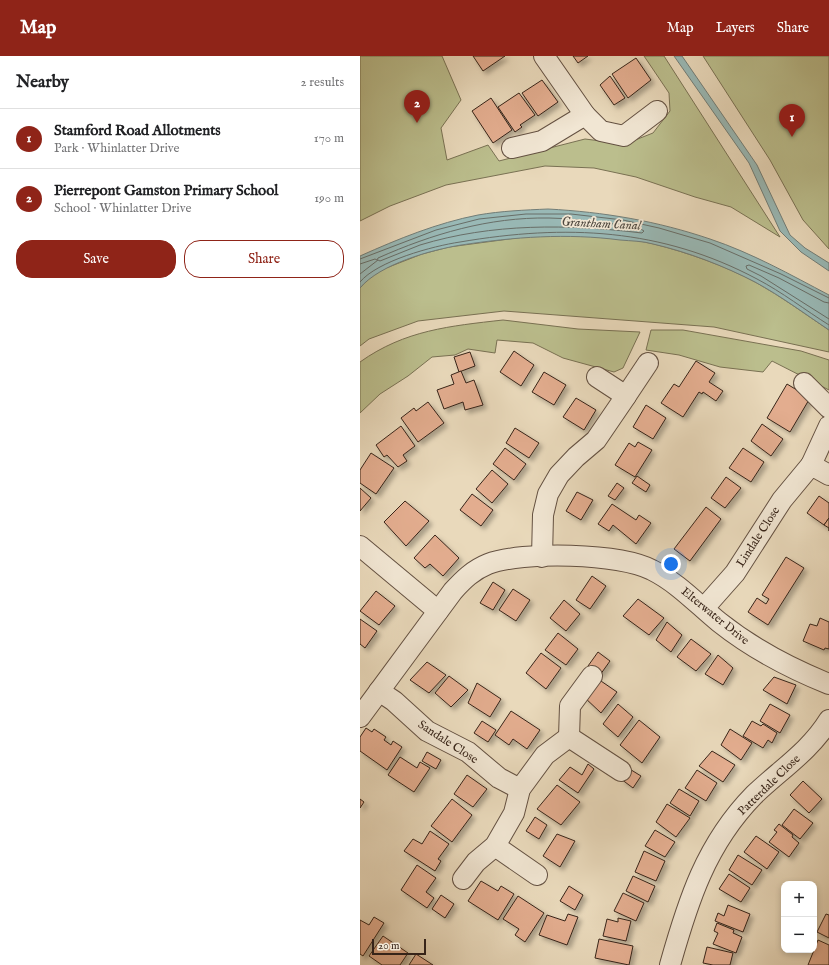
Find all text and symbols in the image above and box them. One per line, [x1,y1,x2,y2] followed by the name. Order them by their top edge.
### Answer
[20,16,56,40] text: Map
[667,19,694,37] text: Map
[716,19,755,37] text: Layers
[777,19,809,37] text: Share
[16,72,69,93] text: Nearby
[300,74,344,91] text: 2 results
[404,90,430,123] pin: 2
[779,104,805,137] pin: 1
[54,121,221,140] text: Stamford Road Allotments
[27,130,31,147] text: 1
[314,130,344,147] text: 170 m
[54,140,180,157] text: Park · Whinlatter Drive
[54,181,278,200] text: Pierrepont Gamston Primary School
[26,190,32,207] text: 2
[314,190,344,207] text: 190 m
[54,200,191,217] text: School · Whinlatter Drive
[561,213,642,235] water label: Grantham Canal
[16,240,176,278] button: Save
[184,240,344,278] button: Share
[733,504,783,570] street label: Lindale Close
[661,554,681,574] your location
[678,584,752,648] street label: Elterwater Drive
[415,717,481,767] street label: Sandale Close
[735,751,804,819] street label: Patterdale Close
[781,881,817,953] map controls
[781,881,817,917] button: +
[781,917,817,953] button: −
[372,937,426,956] scale bar
[378,939,399,953] text: 20 m

